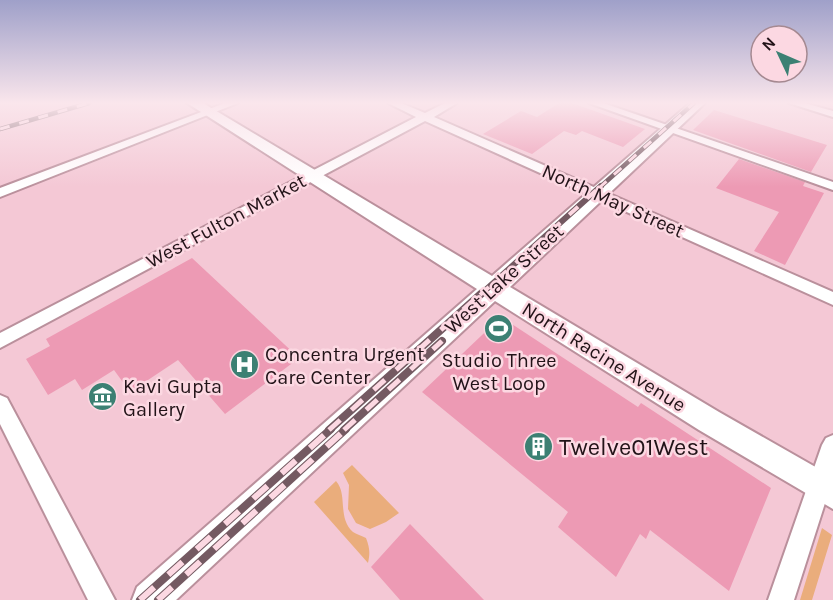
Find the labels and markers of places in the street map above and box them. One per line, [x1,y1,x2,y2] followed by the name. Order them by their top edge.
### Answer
[483,313,515,345] sports icon: Studio Three West Loop
[265,343,425,389] place label: Concentra Urgent Care Center
[228,349,260,381] hospital icon: Concentra Urgent Care Center
[441,349,557,395] place label: Studio Three West Loop
[123,375,222,421] place label: Kavi Gupta Gallery
[86,381,118,413] museum icon: Kavi Gupta Gallery
[522,431,554,463] building icon: Twelve01West
[559,433,708,461] place label: Twelve01West

